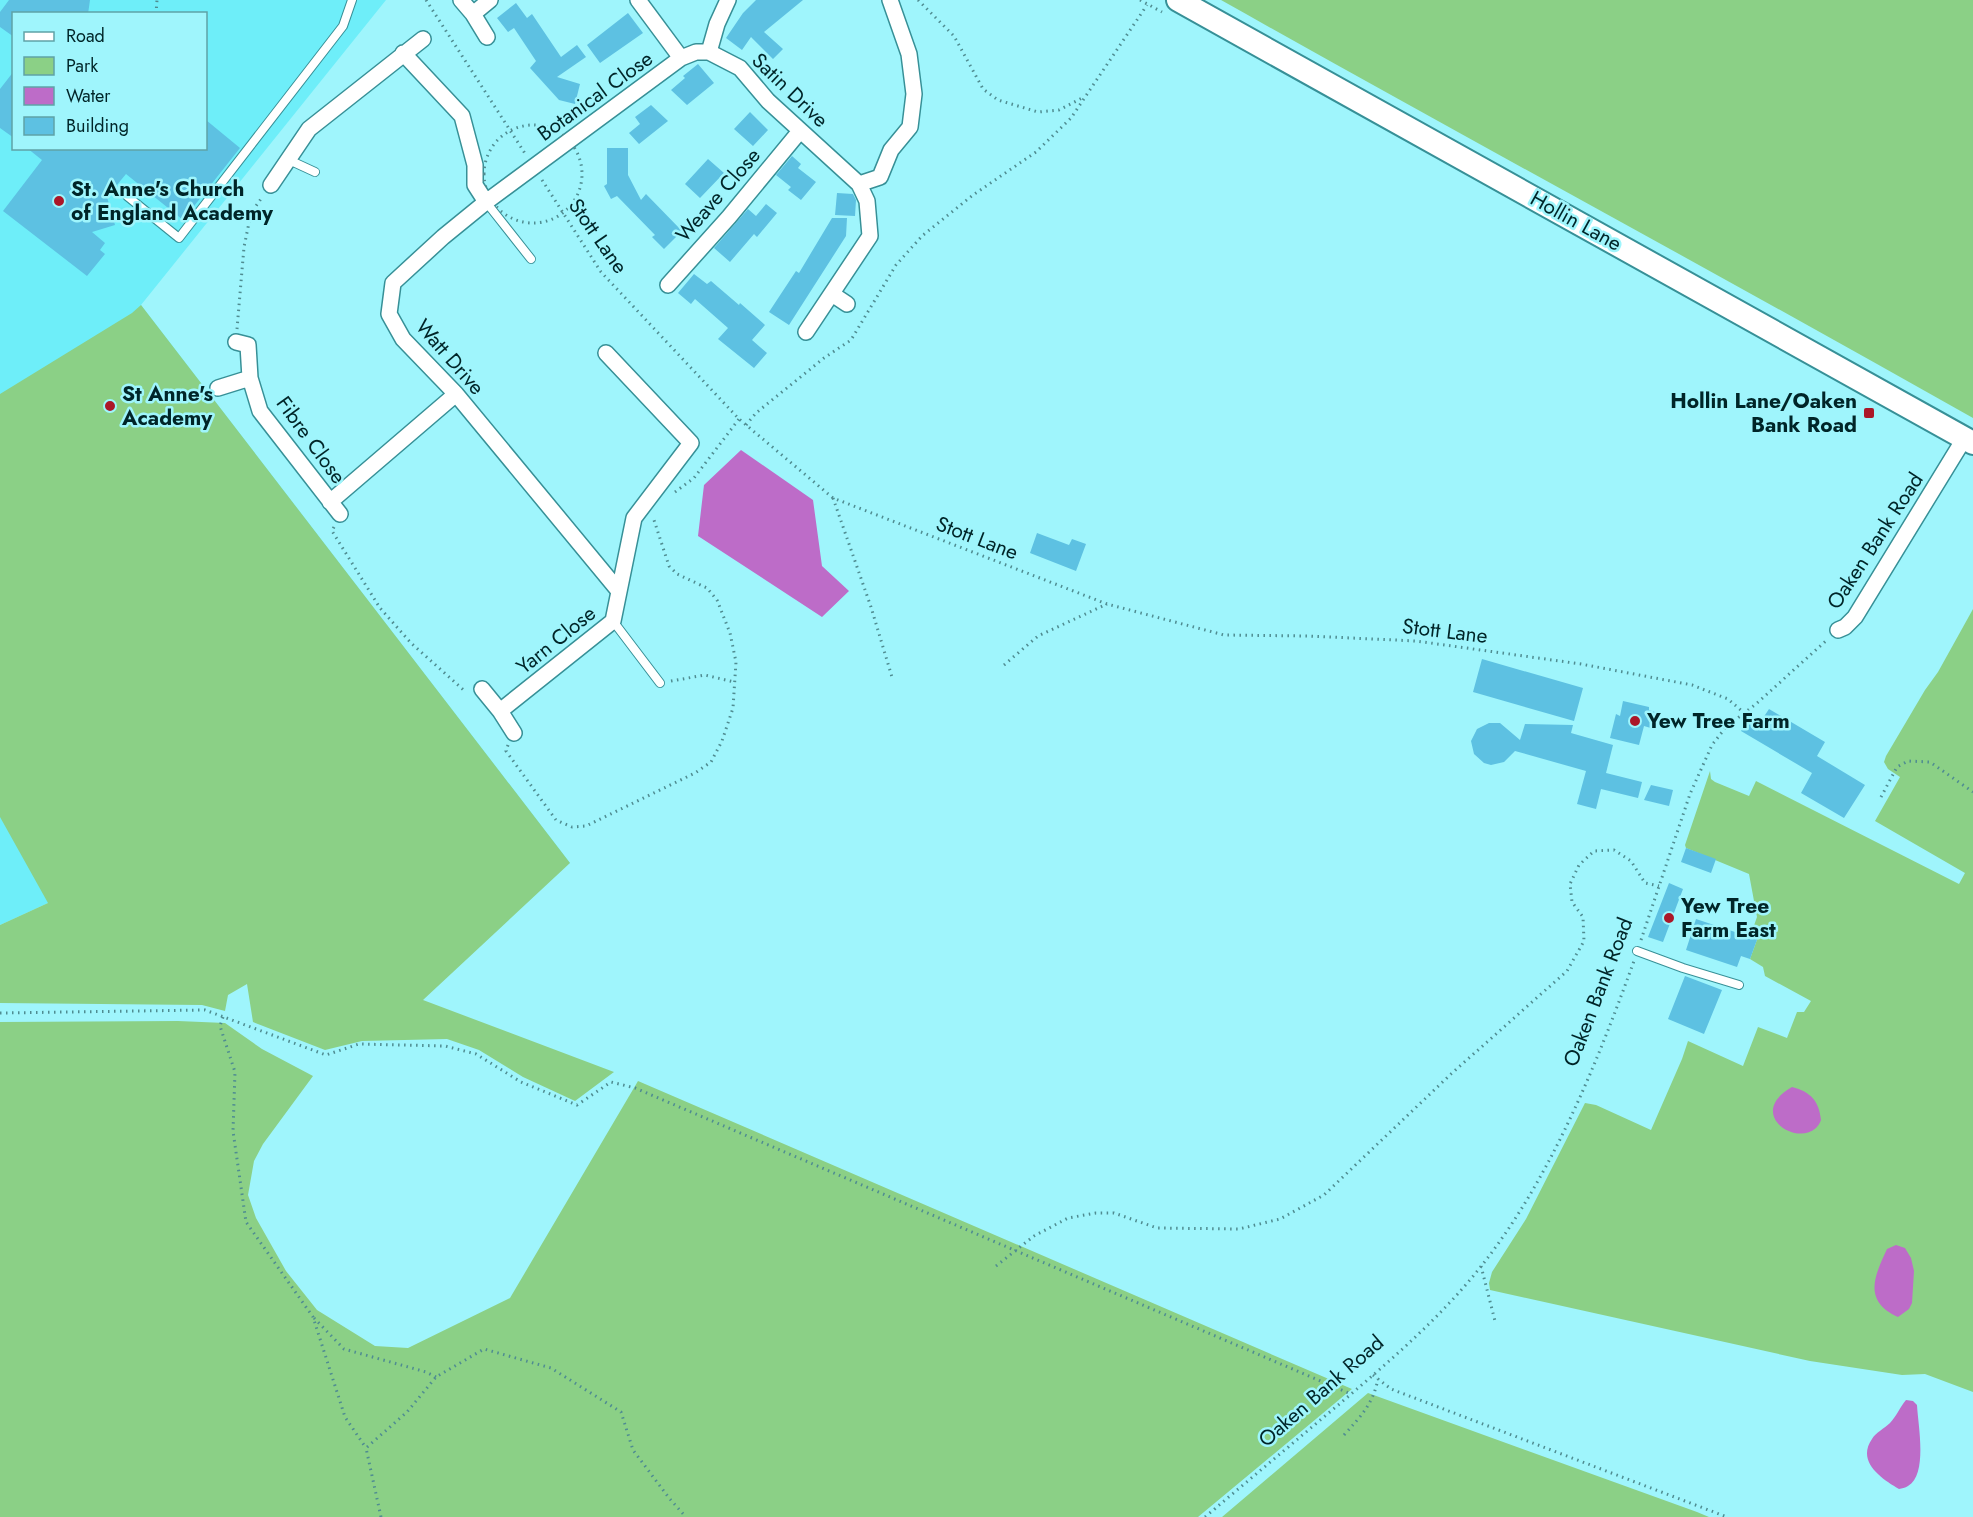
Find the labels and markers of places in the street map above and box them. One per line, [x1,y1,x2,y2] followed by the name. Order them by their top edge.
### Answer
[71,174,274,228] place label: St. Anne's Church of England Academy
[52,194,66,208] marker: St. Anne's Church of England Academy
[121,379,213,433] place label: St Anne's Academy
[1670,386,1857,440] place label: Hollin Lane/Oaken Bank Road
[103,399,117,413] marker: St Anne's Academy
[1862,406,1876,420] marker: Hollin Lane/Oaken Bank Road
[1646,706,1790,736] place label: Yew Tree Farm
[1628,714,1642,728] marker: Yew Tree Farm
[1680,891,1776,945] place label: Yew Tree Farm East
[1662,911,1676,925] marker: Yew Tree Farm East

